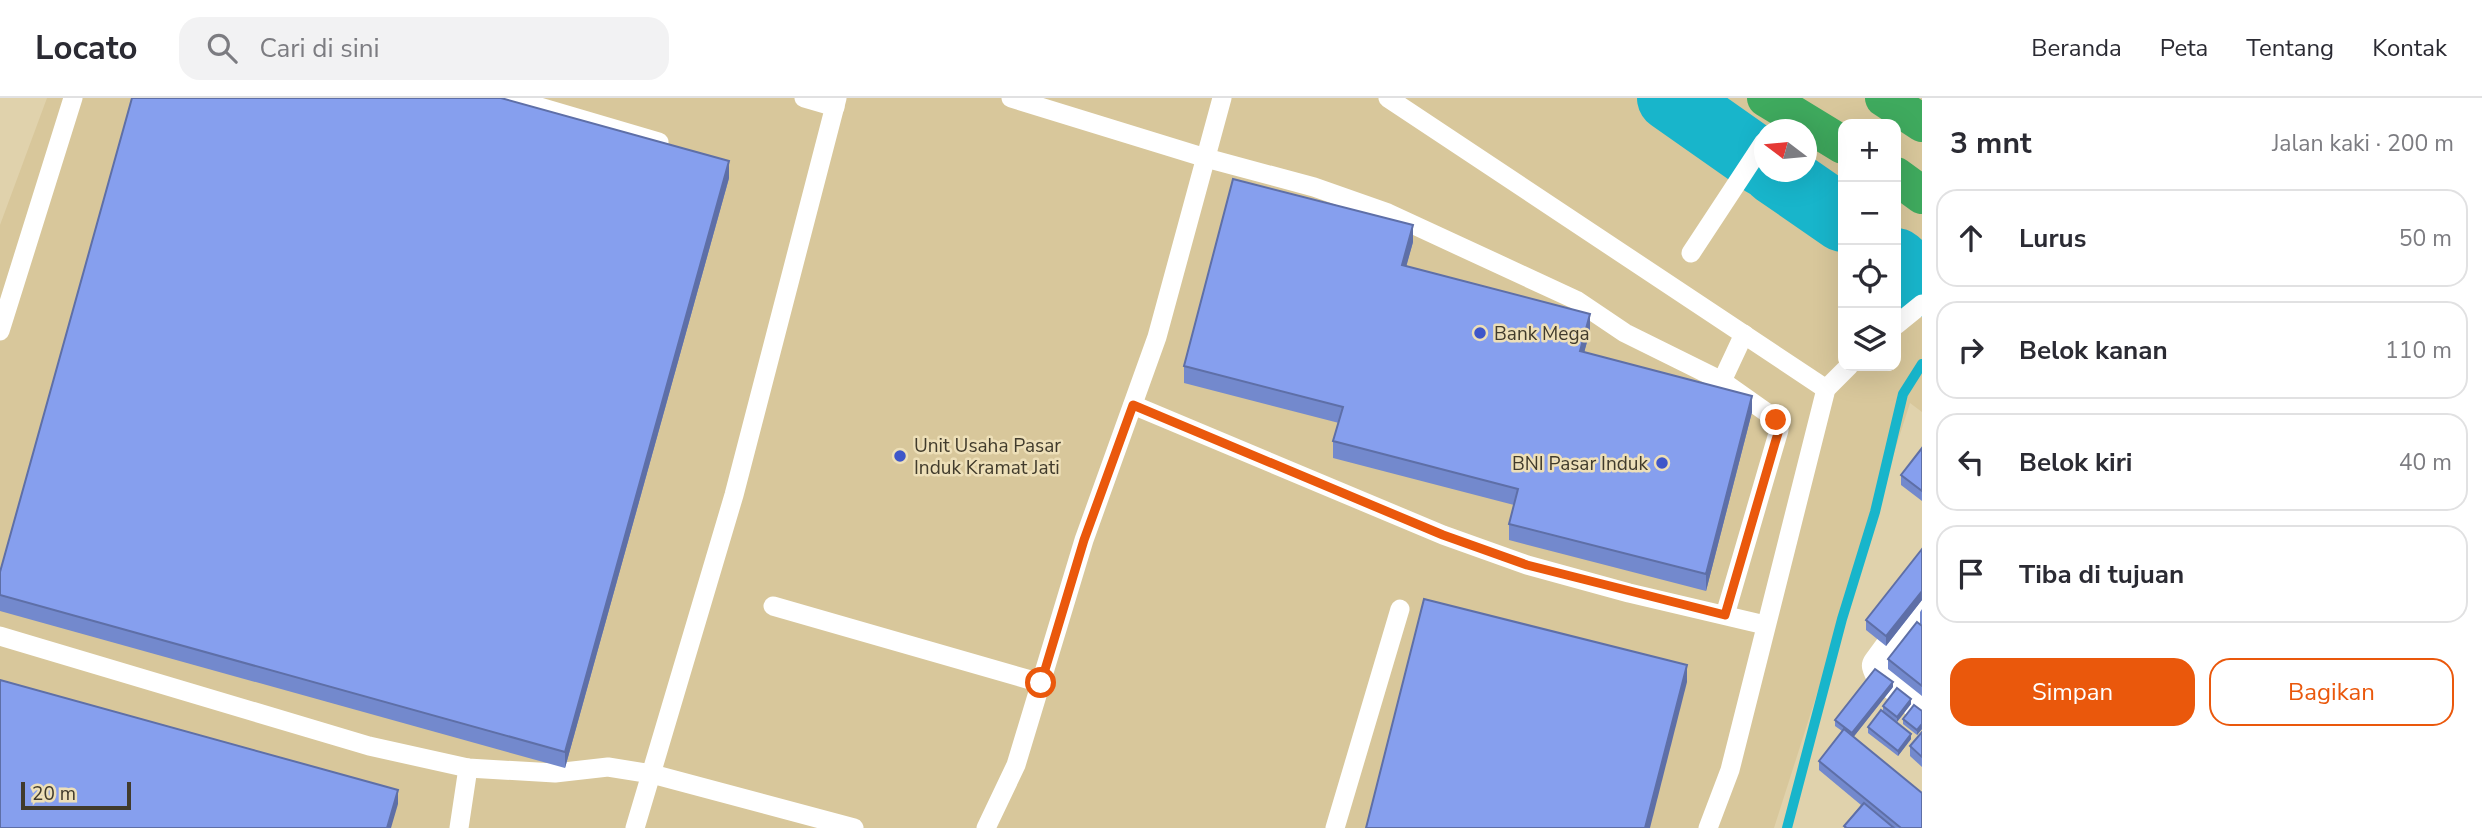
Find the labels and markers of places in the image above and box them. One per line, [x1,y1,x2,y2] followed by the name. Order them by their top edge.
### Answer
[1494,321,1590,347] place label: Bank Mega
[1472,325,1488,341] marker: Bank Mega
[914,433,1061,481] place label: Unit Usaha Pasar Induk Kramat Jati
[892,448,908,464] marker: Unit Usaha Pasar Induk Kramat Jati
[1512,451,1648,477] place label: BNI Pasar Induk
[1654,455,1670,471] marker: BNI Pasar Induk

